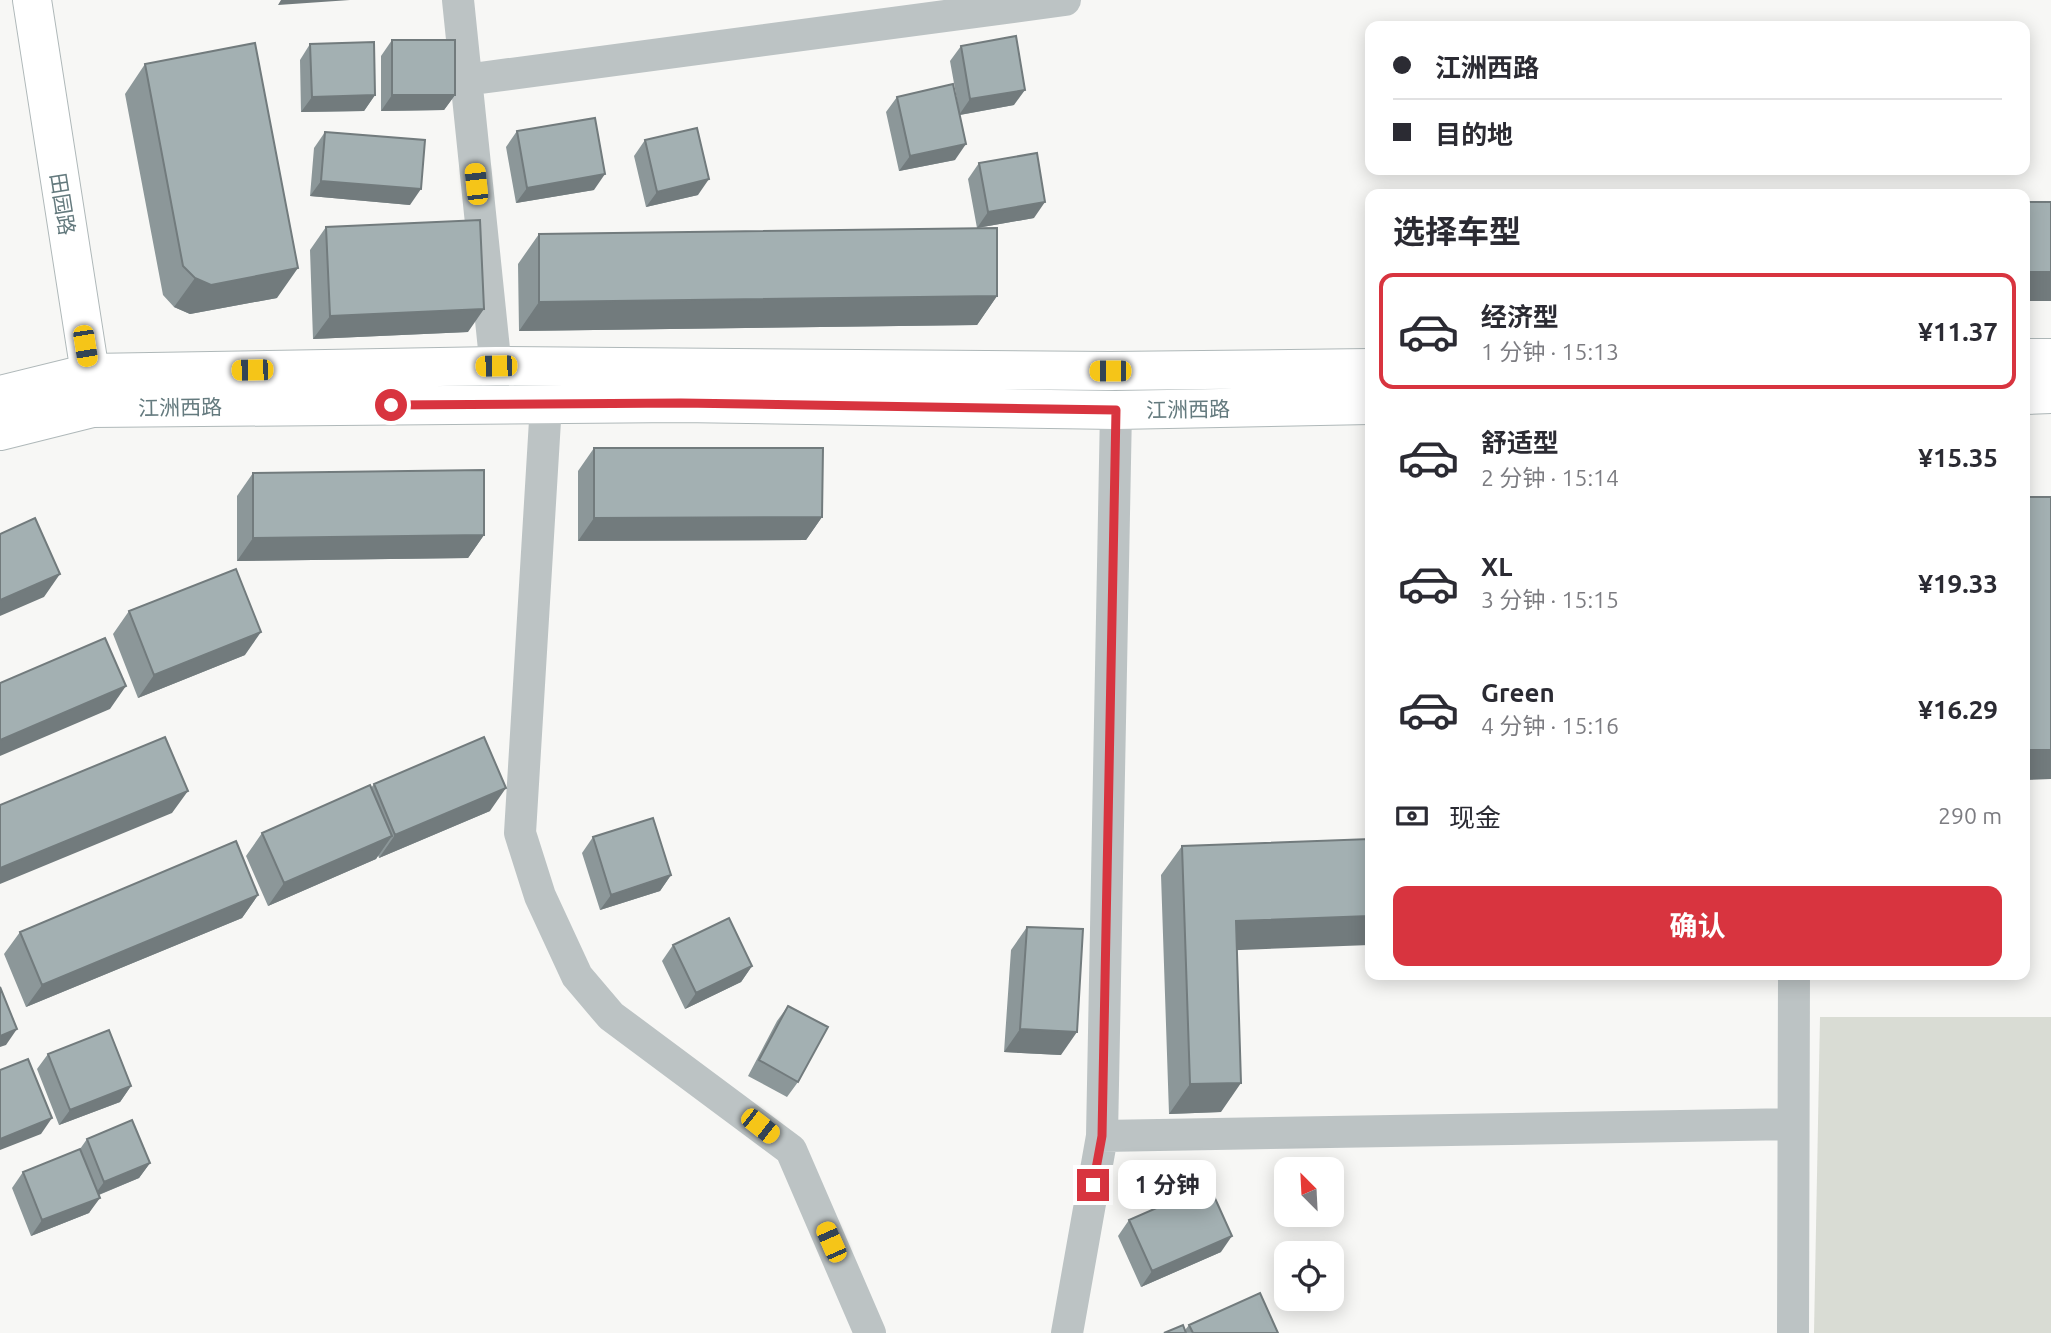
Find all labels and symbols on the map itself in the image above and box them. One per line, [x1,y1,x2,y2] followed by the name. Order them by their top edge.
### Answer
[464,162,489,206] car
[46,171,80,237] street label: 田园路
[72,324,99,368] car
[475,355,518,377] car
[231,359,274,381] car
[1090,361,1132,382] car
[375,389,407,421] route start
[138,394,222,420] street label: 江洲西路
[1146,396,1230,422] street label: 江洲西路
[737,1105,784,1147] car
[1274,1157,1344,1227] north arrow
[1118,1160,1216,1210] callout: 1 分钟
[1077,1169,1109,1201] route end
[813,1219,850,1265] car

